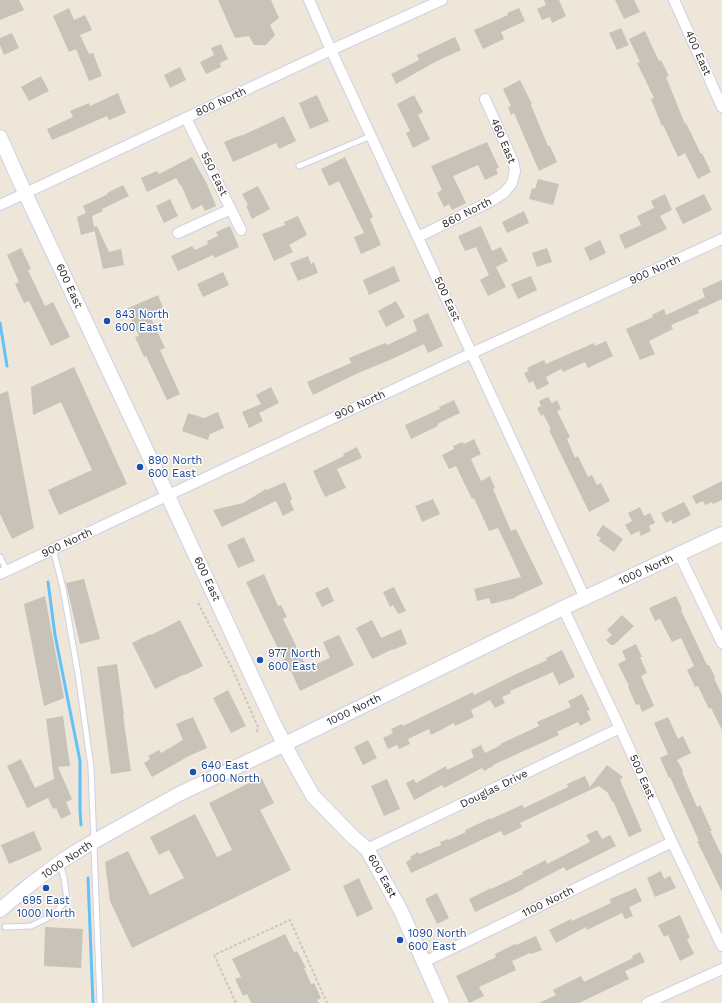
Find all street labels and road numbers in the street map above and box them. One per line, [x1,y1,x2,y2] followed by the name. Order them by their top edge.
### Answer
[682,28,714,78] street label: 400 East
[194,85,248,119] street label: 800 North
[488,116,518,166] street label: 460 East
[198,150,230,198] street label: 550 East
[440,195,494,231] street label: 860 North
[628,253,682,287] street label: 900 North
[53,262,85,310] street label: 600 East
[431,275,463,323] street label: 500 East
[333,388,387,422] street label: 900 North
[40,526,94,560] street label: 900 North
[617,552,675,588] street label: 1000 North
[191,555,223,603] street label: 600 East
[325,691,383,729] street label: 1000 North
[626,753,658,801] street label: 500 East
[458,767,530,811] street label: Douglas Drive
[39,838,95,882] street label: 1000 North
[365,852,399,900] street label: 600 East
[520,884,576,920] street label: 1100 North

